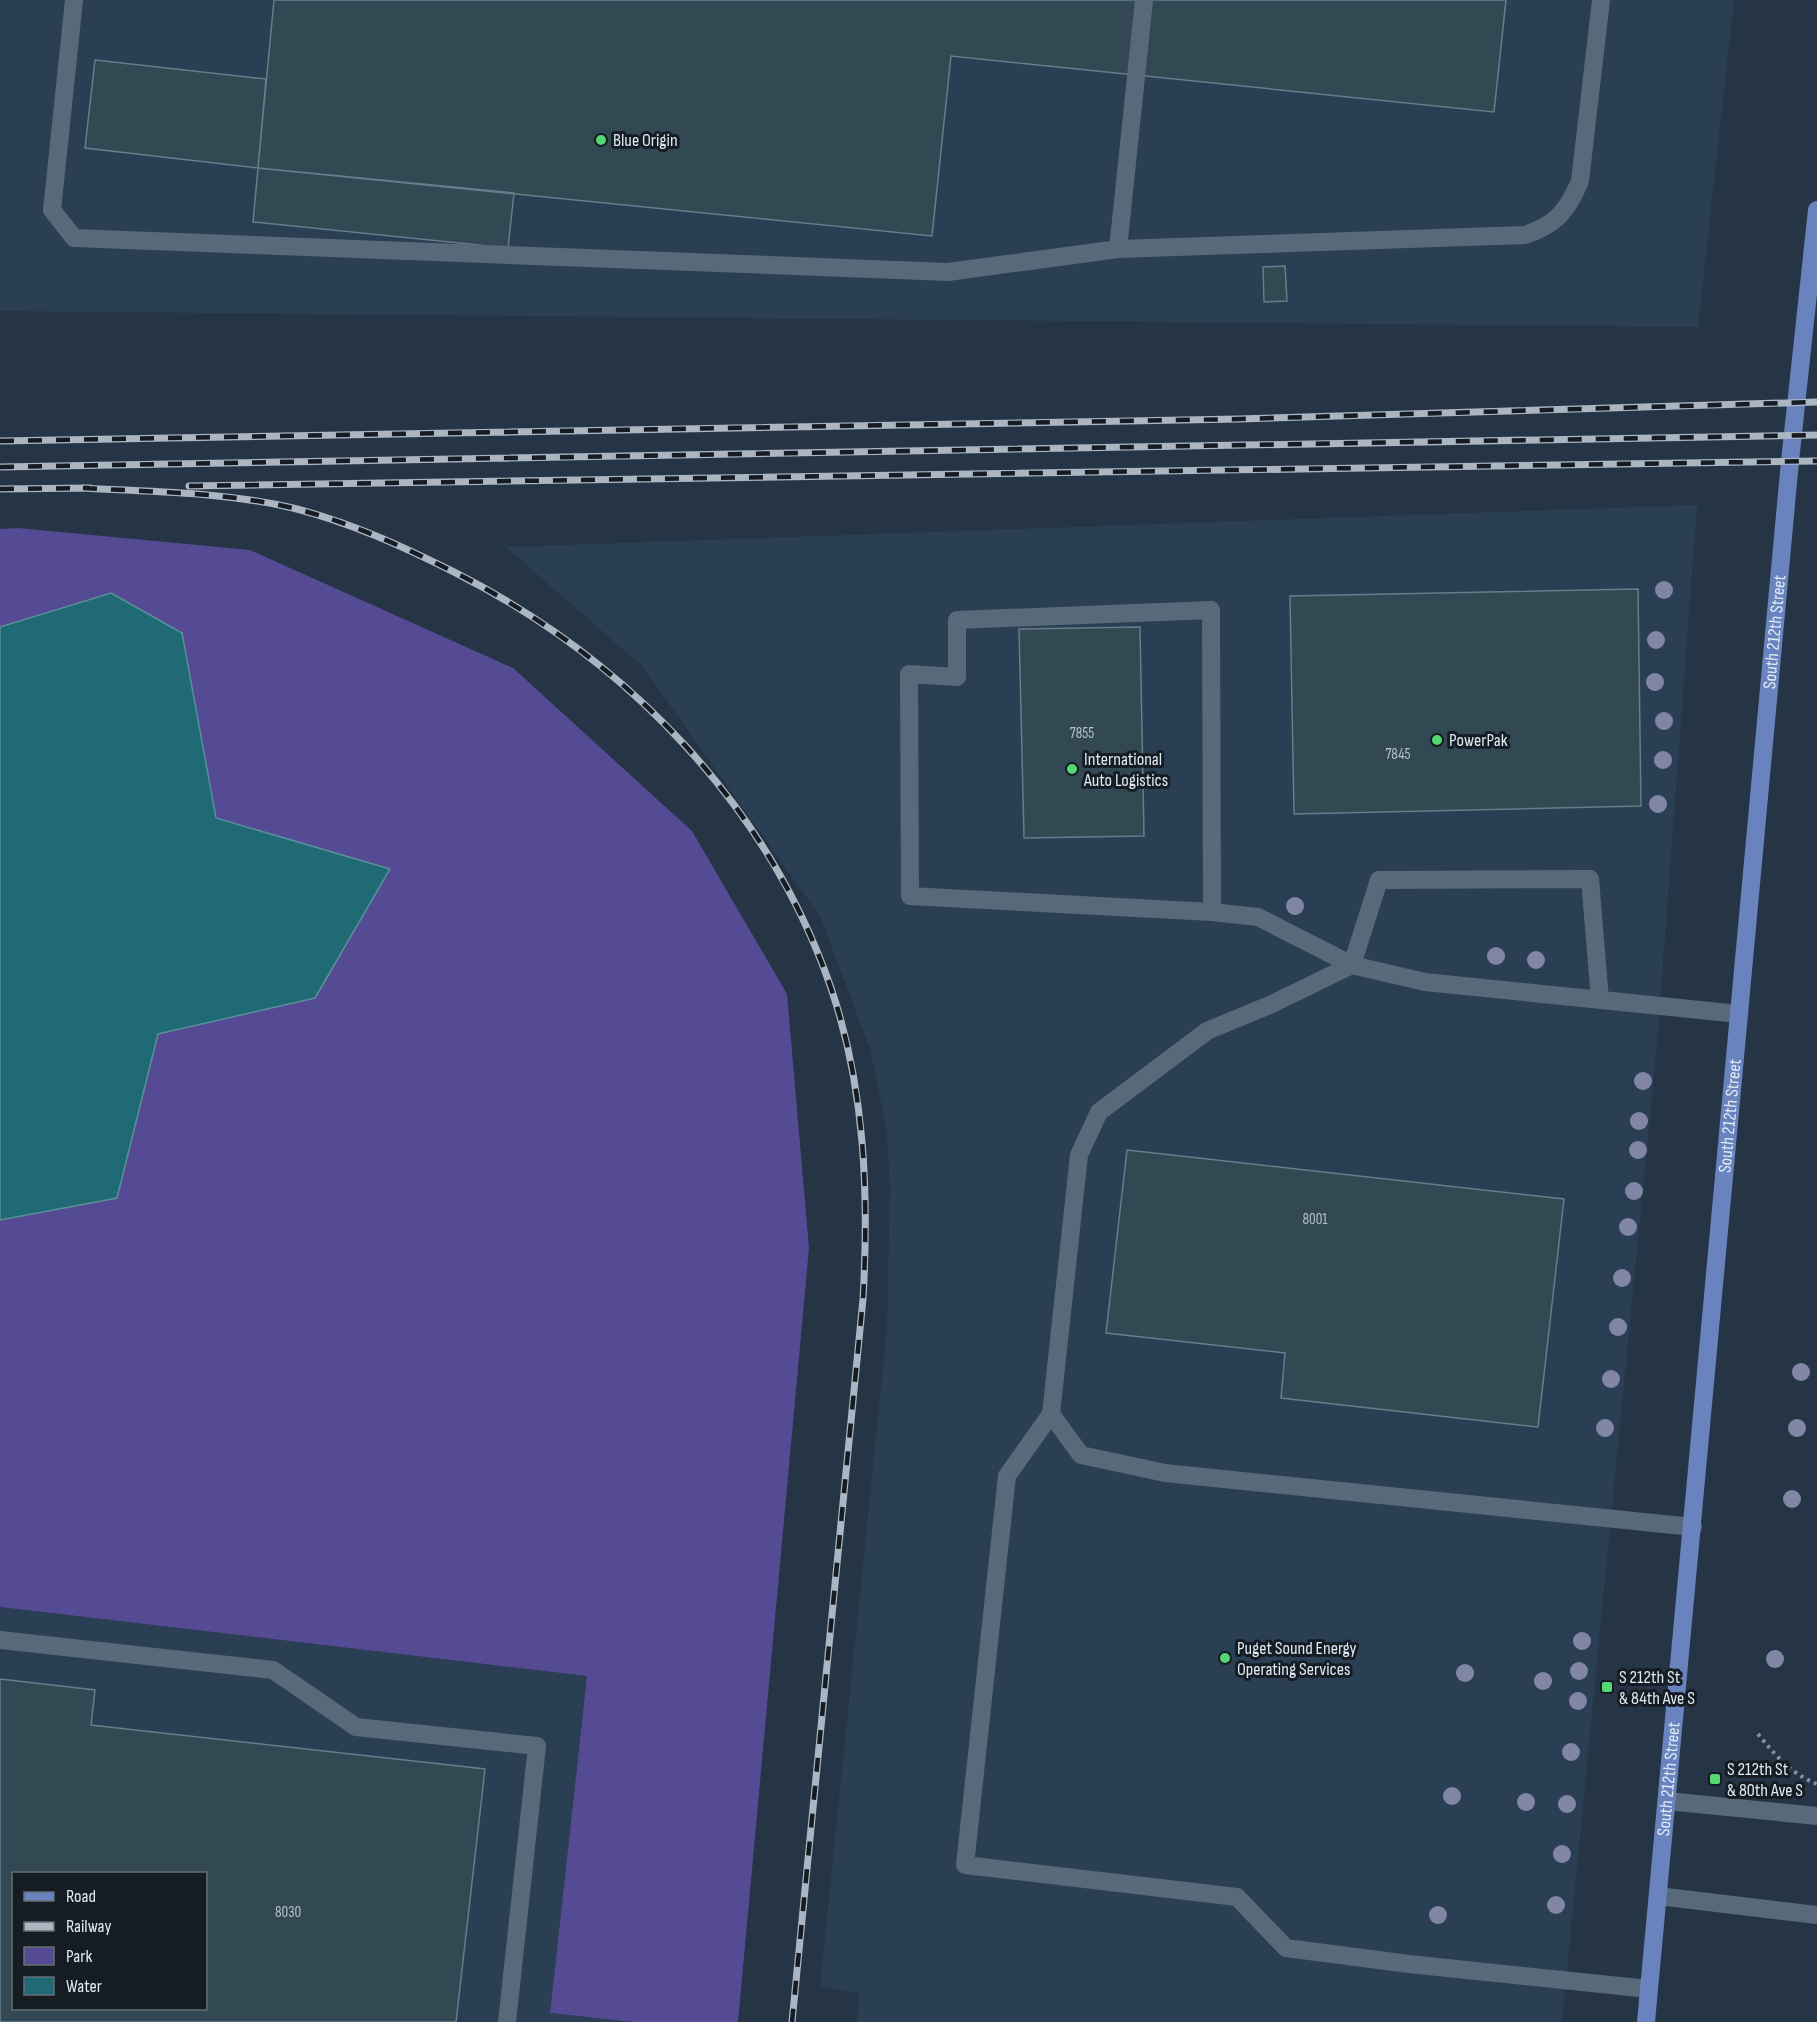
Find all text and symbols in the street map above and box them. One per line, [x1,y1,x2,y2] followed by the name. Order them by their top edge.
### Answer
[613,130,678,151] place label: Blue Origin
[594,133,608,147] marker: Blue Origin
[1759,574,1790,690] street label: South 212th Street
[1070,724,1094,743] house number: 7855
[1449,730,1508,751] place label: PowerPak
[1430,733,1444,747] marker: PowerPak
[1385,745,1411,764] house number: 7845
[1083,749,1168,791] place label: International Auto Logistics
[1065,762,1079,776] marker: International Auto Logistics
[1714,1057,1746,1174] street label: South 212th Street
[1302,1210,1328,1229] house number: 8001
[1237,1638,1356,1680] place label: Puget Sound Energy Operating Services
[1218,1651,1232,1665] marker: Puget Sound Energy Operating Services
[1619,1667,1695,1709] place label: S 212th St & 84th Ave S
[1600,1680,1614,1694] marker: S 212th St & 84th Ave S
[1653,1721,1685,1837] street label: South 212th Street
[1727,1759,1803,1801] place label: S 212th St & 80th Ave S
[1708,1772,1722,1786] marker: S 212th St & 80th Ave S
[12,1872,207,2010] legend
[66,1886,96,1907] text: Road
[275,1903,301,1922] house number: 8030
[66,1916,111,1937] text: Railway
[66,1946,92,1967] text: Park
[66,1976,102,1997] text: Water

